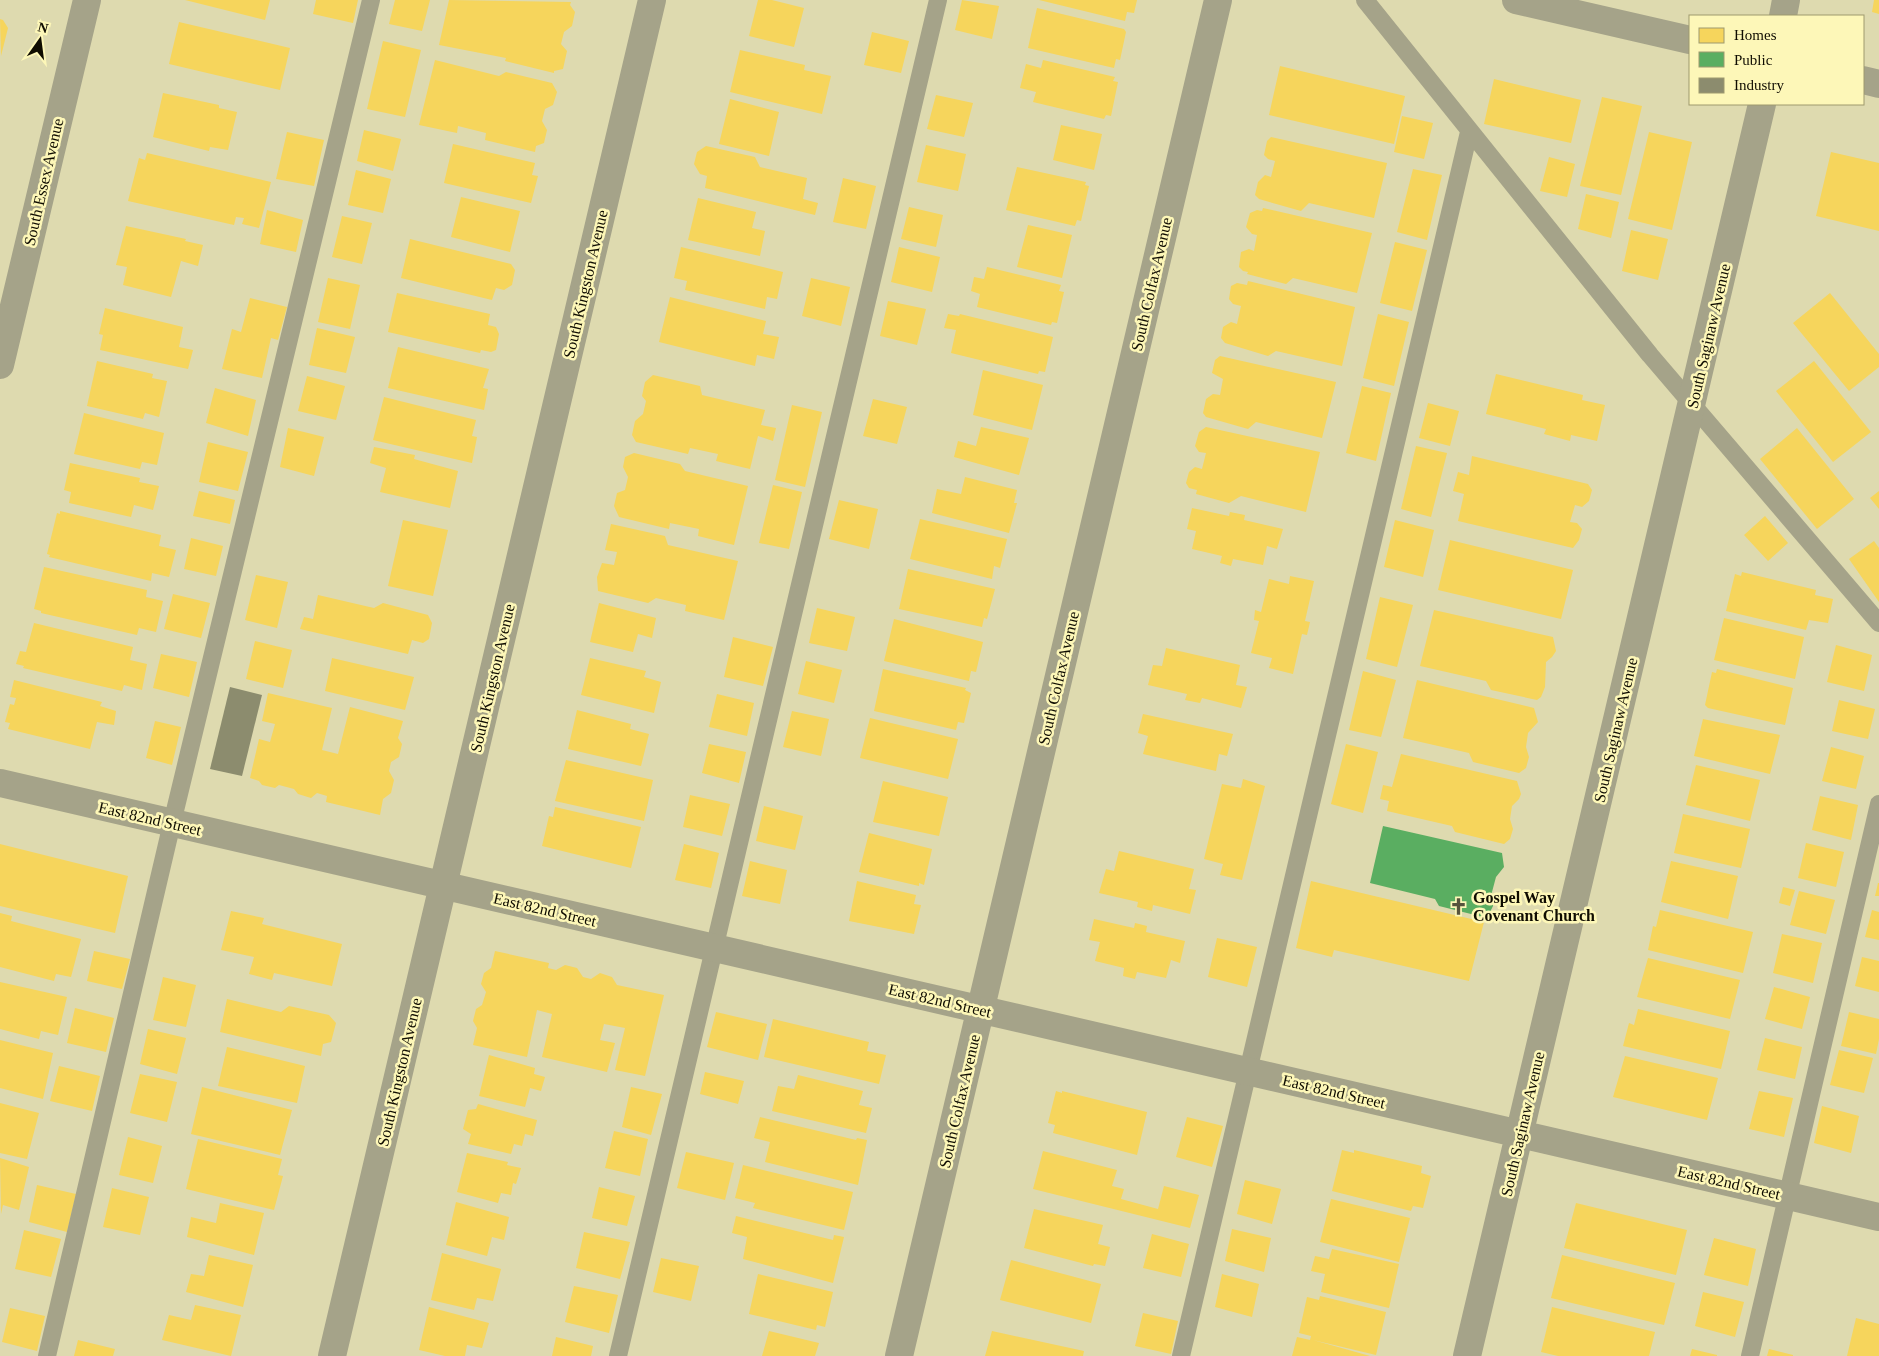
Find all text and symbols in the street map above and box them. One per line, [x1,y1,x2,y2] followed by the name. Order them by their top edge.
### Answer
[15,15,65,65] north arrow
[1689,15,1864,105] legend
[36,19,50,36] text: N
[1734,27,1777,43] text: Homes
[1734,52,1773,68] text: Public
[1734,77,1784,93] text: Industry
[21,117,66,248] street label: South Essex Avenue
[560,208,612,360] street label: South Kingston Avenue
[1128,216,1175,353] street label: South Colfax Avenue
[1684,262,1734,410] street label: South Saginaw Avenue
[467,602,519,754] street label: South Kingston Avenue
[1035,610,1082,747] street label: South Colfax Avenue
[1591,656,1641,804] street label: South Saginaw Avenue
[97,798,203,839] street label: East 82nd Street
[492,889,598,930] street label: East 82nd Street
[1473,889,1595,924] place label: Gospel Way Covenant Church
[1449,896,1469,916] church icon: Gospel Way Covenant Church
[887,980,993,1021] street label: East 82nd Street
[374,996,426,1148] street label: South Kingston Avenue
[936,1033,983,1170] street label: South Colfax Avenue
[1498,1050,1548,1198] street label: South Saginaw Avenue
[1281,1071,1387,1112] street label: East 82nd Street
[1676,1162,1782,1203] street label: East 82nd Street

